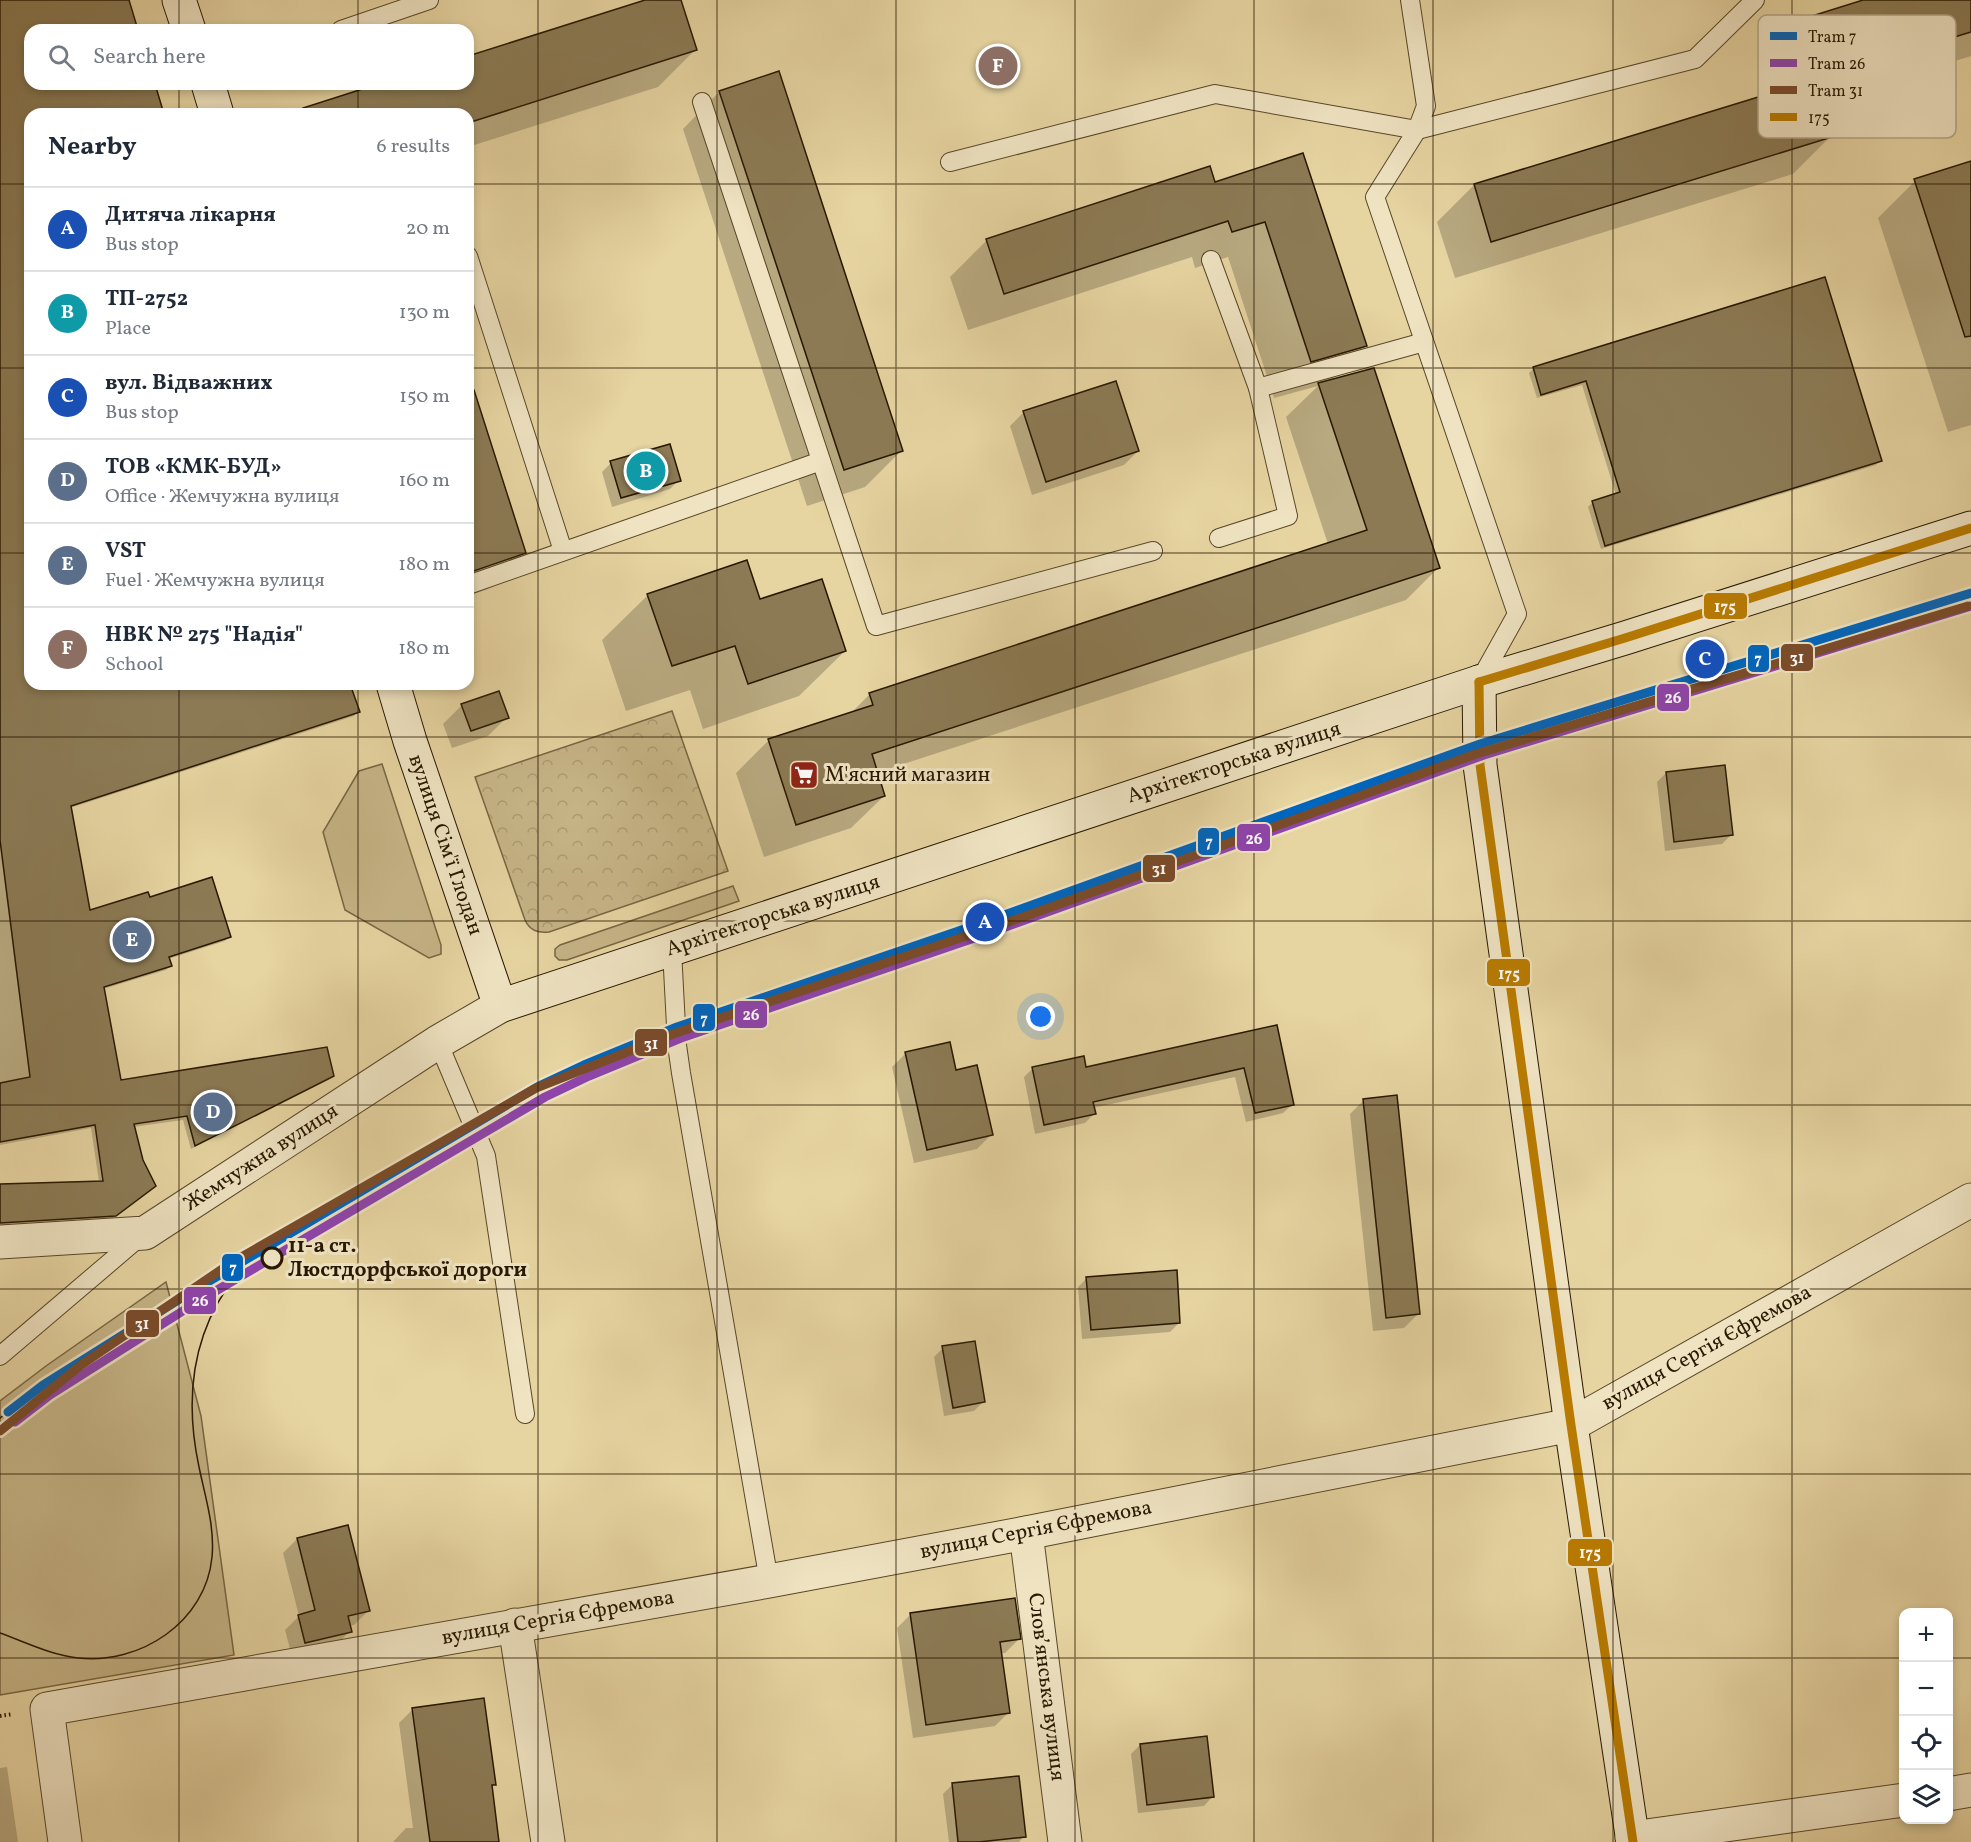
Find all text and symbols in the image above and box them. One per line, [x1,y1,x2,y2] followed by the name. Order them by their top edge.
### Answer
[1758,15,1956,138] legend
[24,24,474,90] search box
[1808,27,1857,49] text: Tram 7
[45,41,78,74] icon: search
[93,42,206,73] text: Search here
[978,44,1018,88] pin: F
[1808,54,1865,76] text: Tram 26
[1808,81,1863,103] text: Tram 31
[1808,108,1830,130] text: 175
[48,129,137,165] text: Nearby
[377,133,450,161] text: 6 results
[105,200,276,231] text: Дитяча лікарня
[60,215,75,243] text: A
[406,215,450,243] text: 20 m
[105,231,179,259] text: Bus stop
[105,284,188,315] text: ТП-2752
[61,299,74,327] text: B
[399,299,450,327] text: 130 m
[105,315,151,343] text: Place
[105,368,273,399] text: вул. Відважних
[61,383,74,411] text: C
[399,383,450,411] text: 150 m
[105,399,179,427] text: Bus stop
[626,448,666,494] pin: B
[105,452,282,483] text: ТОВ «КМК-БУД»
[60,467,75,495] text: D
[398,467,450,495] text: 160 m
[105,483,339,511] text: Office · Жемчужна вулиця
[105,536,146,567] text: VST
[61,551,74,579] text: E
[398,551,450,579] text: 180 m
[105,567,325,595] text: Fuel · Жемчужна вулиця
[1703,592,1748,620] line badge: 175
[1714,597,1736,619] text: 175
[105,620,303,651] text: НВК № 275 "Надія"
[62,635,73,663] text: F
[398,635,450,663] text: 180 m
[1686,636,1724,682] pin: C
[1780,643,1814,672] line badge: 31
[1747,644,1770,673] line badge: 7
[1790,648,1804,670] text: 31
[1754,649,1762,671] text: 7
[105,651,163,679] text: School
[1656,683,1690,712] line badge: 26
[1664,688,1682,710] text: 26
[1123,715,1345,811] street label: Архітекторська вулиця
[400,751,490,939] street label: вулиця Сім'ї Глодан
[788,759,820,791] supermarket icon: М'ясний магазин
[825,761,991,790] place label: М'ясний магазин
[1236,823,1271,852] line badge: 26
[1197,827,1220,856] line badge: 7
[1245,829,1263,851] text: 26
[1205,832,1213,854] text: 7
[1142,854,1176,883] line badge: 31
[1152,859,1166,881] text: 31
[662,868,884,964] street label: Архітекторська вулиця
[966,900,1004,944] pin: A
[112,918,152,962] pin: E
[1486,958,1531,987] line badge: 175
[1498,964,1520,986] text: 175
[734,1000,768,1029] line badge: 26
[1026,1002,1055,1031] your location
[692,1003,716,1032] line badge: 7
[742,1005,760,1027] text: 26
[700,1009,708,1031] text: 7
[634,1028,668,1057] line badge: 31
[644,1034,658,1056] text: 31
[194,1090,232,1134] pin: D
[178,1097,344,1219] street label: Жемчужна вулиця
[288,1232,527,1285] place label: 11-а ст. Люстдорфської дороги
[261,1247,283,1269] marker: 11-а ст. Люстдорфської дороги
[221,1253,244,1282] line badge: 7
[229,1258,237,1280] text: 7
[1597,1278,1817,1418] street label: вулиця Сергія Єфремова
[183,1286,217,1315] line badge: 26
[191,1291,209,1313] text: 26
[125,1309,160,1338] line badge: 31
[135,1314,149,1336] text: 31
[918,1493,1154,1567] street label: вулиця Сергія Єфремова
[1567,1538,1613,1567] line badge: 175
[1579,1543,1601,1565] text: 175
[439,1583,677,1653] street label: вулиця Сергія Єфремова
[1020,1591,1072,1783] street label: Словʼянська вулиця
[1899,1608,1953,1824] map controls
[1899,1608,1953,1662] button: +
[1899,1662,1953,1716] button: −
[1899,1716,1953,1770] button: locate
[1899,1770,1953,1824] button: layers

